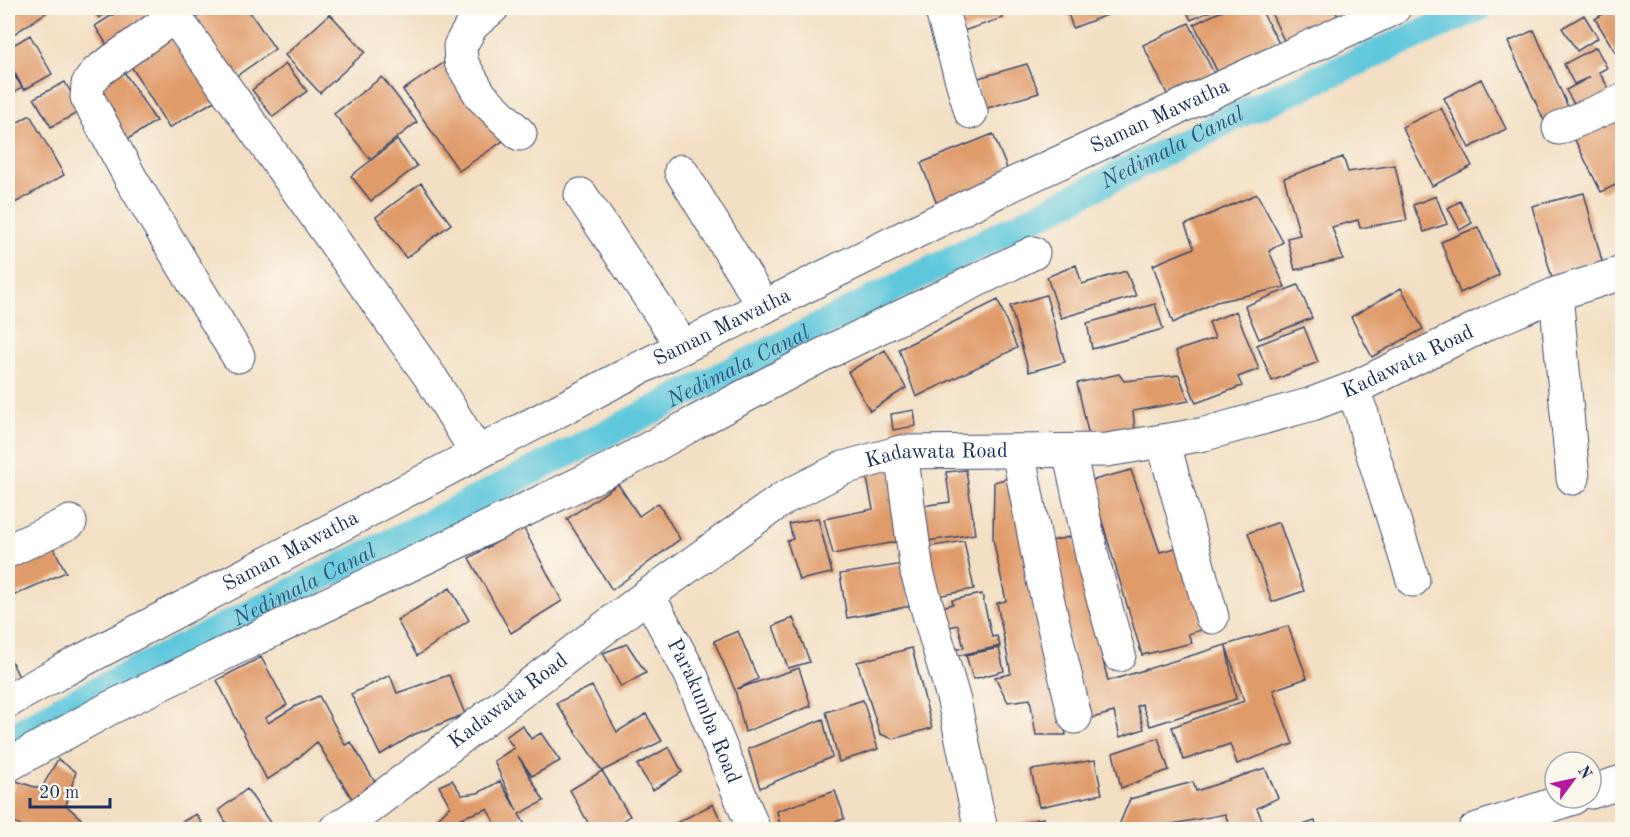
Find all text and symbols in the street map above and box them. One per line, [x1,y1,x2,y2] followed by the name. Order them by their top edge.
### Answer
[1087,75,1232,157] street label: Saman Mawatha
[1097,103,1248,194] water label: Nedimala Canal
[650,285,794,370] street label: Saman Mawatha
[663,321,814,412] water label: Nedimala Canal
[1339,321,1477,402] street label: Kadawata Road
[863,440,1008,472] street label: Kadawata Road
[219,507,362,595] street label: Saman Mawatha
[229,540,380,631] water label: Nedimala Canal
[663,635,744,786] street label: Parakumba Road
[445,649,572,753] street label: Kadawata Road
[1543,750,1603,810] north arrow
[1574,763,1594,783] text: N
[30,771,110,809] scale bar
[39,784,79,802] text: 20 m

